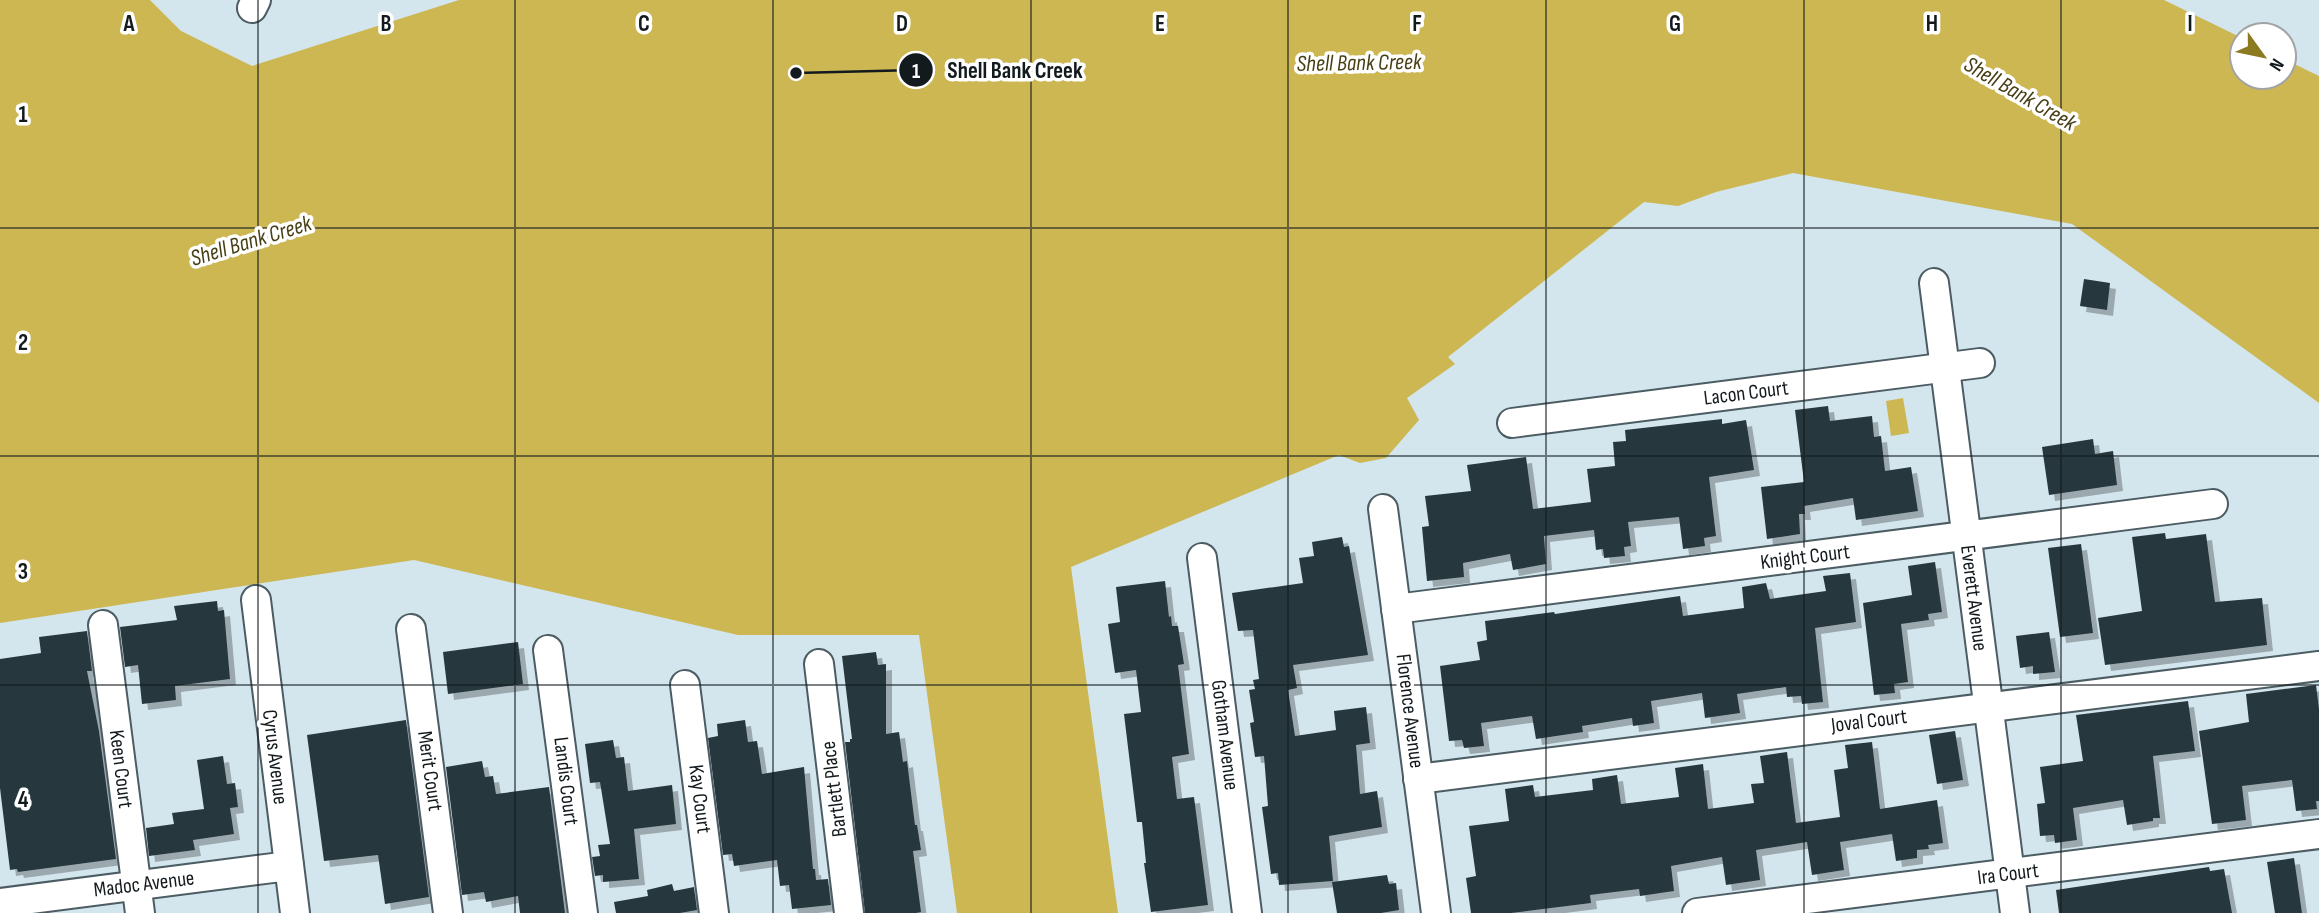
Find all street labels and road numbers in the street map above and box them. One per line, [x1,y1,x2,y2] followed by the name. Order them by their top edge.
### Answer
[1702,375,1790,411] street label: Lacon Court
[1759,539,1851,575] street label: Knight Court
[1955,544,1993,652] street label: Everett Avenue
[1391,652,1429,770] street label: Florence Avenue
[1206,678,1244,792] street label: Gotham Avenue
[1829,704,1908,738] street label: Joval Court
[257,708,293,806] street label: Cyrus Avenue
[104,729,138,809] street label: Keen Court
[412,729,448,813] street label: Merit Court
[548,736,584,826] street label: Landis Court
[816,740,852,838] street label: Bartlett Place
[683,763,717,835] street label: Kay Court
[1976,858,2040,890] street label: Ira Court
[92,865,196,903] street label: Madoc Avenue

